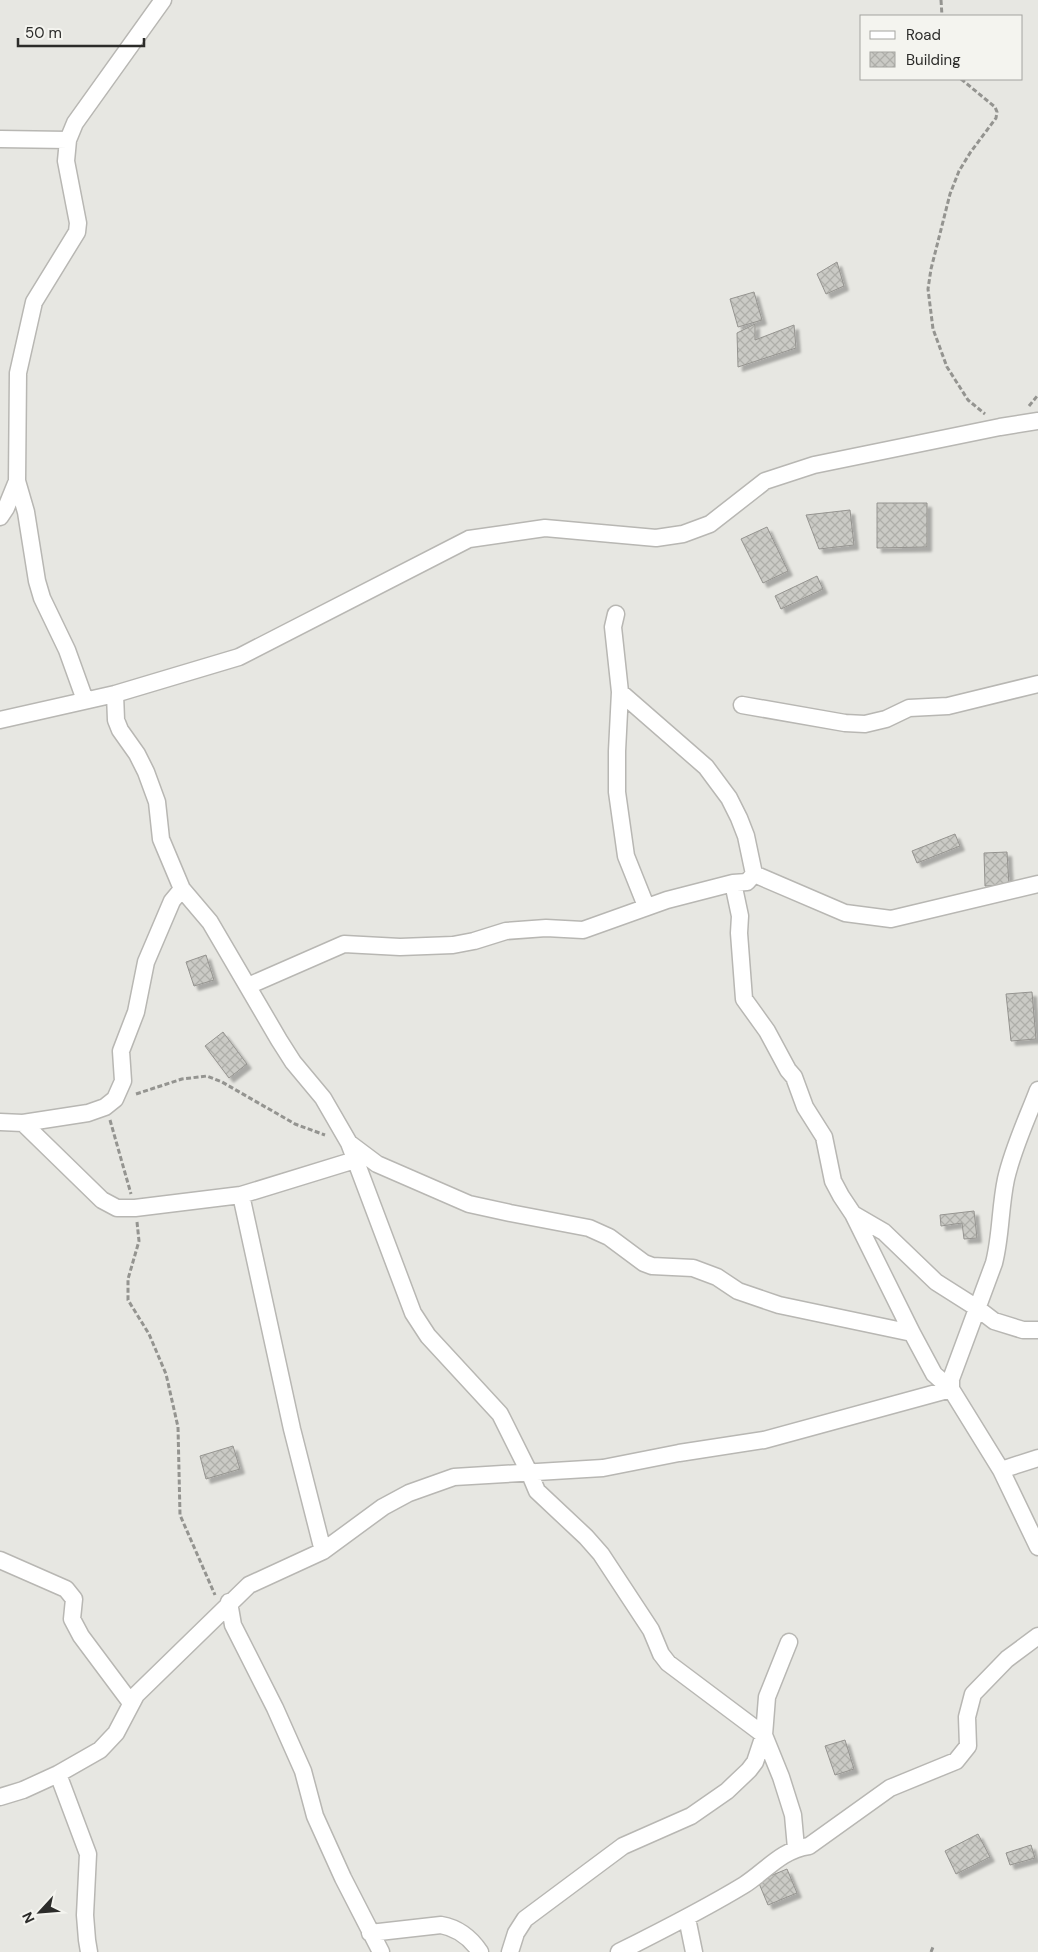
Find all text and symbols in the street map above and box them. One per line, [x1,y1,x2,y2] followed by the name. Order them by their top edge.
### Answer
[18,15,144,47] scale bar
[860,15,1023,80] legend
[25,23,62,43] text: 50 m
[906,25,941,45] text: Road
[906,50,961,70] text: Building
[15,1887,65,1937] north arrow
[18,1909,39,1926] text: N

